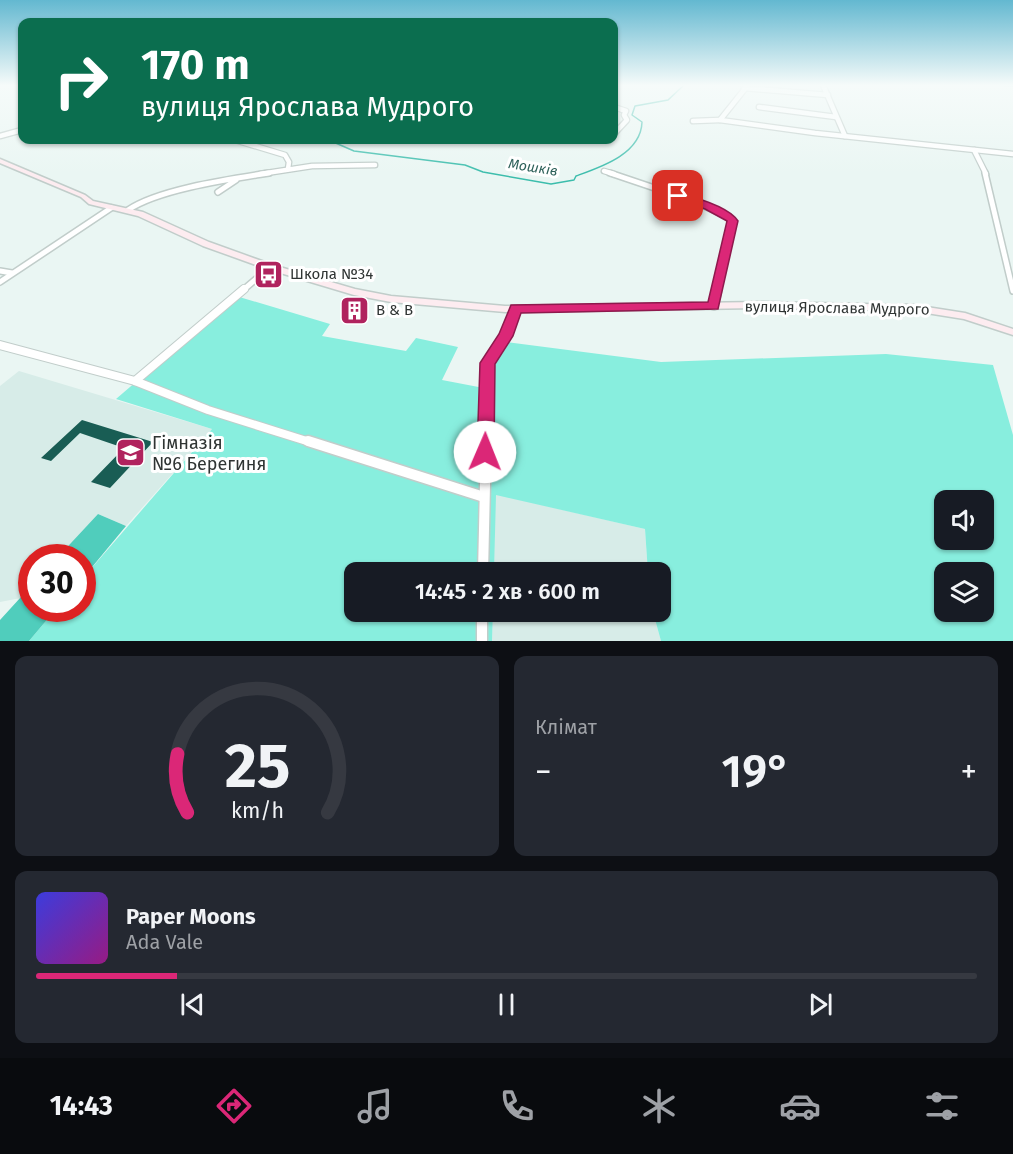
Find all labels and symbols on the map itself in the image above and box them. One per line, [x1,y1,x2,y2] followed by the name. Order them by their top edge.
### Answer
[507,155,559,180] water label: Мошків
[652,170,703,221] pin
[253,258,285,290] bus stop icon: Школа №34
[290,265,373,283] place label: Школа №34
[339,294,371,326] building icon: B & B
[744,297,930,319] street label: вулиця Ярослава Мудрого
[376,301,413,319] place label: B & B
[453,420,517,484] position arrow
[152,432,266,475] place label: Гімназія №6 Берегиня
[115,437,147,469] school or university icon: Гімназія №6 Берегиня
[18,544,96,622] speed limit sign: 30

